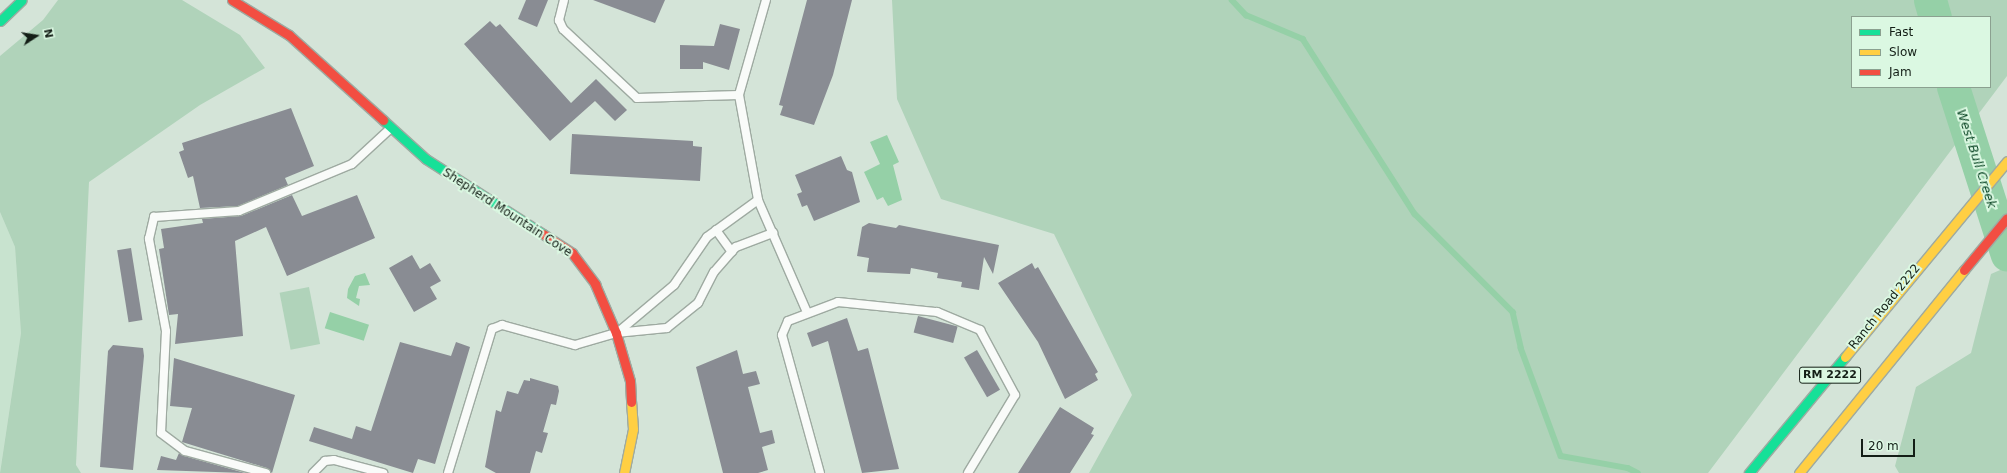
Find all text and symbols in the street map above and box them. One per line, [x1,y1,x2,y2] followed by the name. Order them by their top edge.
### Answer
[16,16,56,56] north arrow
[1851,16,1991,88] legend
[1889,25,1913,39] text: Fast
[41,28,56,39] text: N
[1889,45,1917,59] text: Slow
[1889,65,1912,79] text: Jam
[1953,107,1999,211] water label: West Bull Creek
[440,166,574,260] street label: Shepherd Mountain Cove
[1846,261,1924,353] street label: Ranch Road 2222
[1799,366,1861,384] road number: RM 2222
[1863,431,1917,457] scale bar
[1868,439,1899,453] text: 20 m

